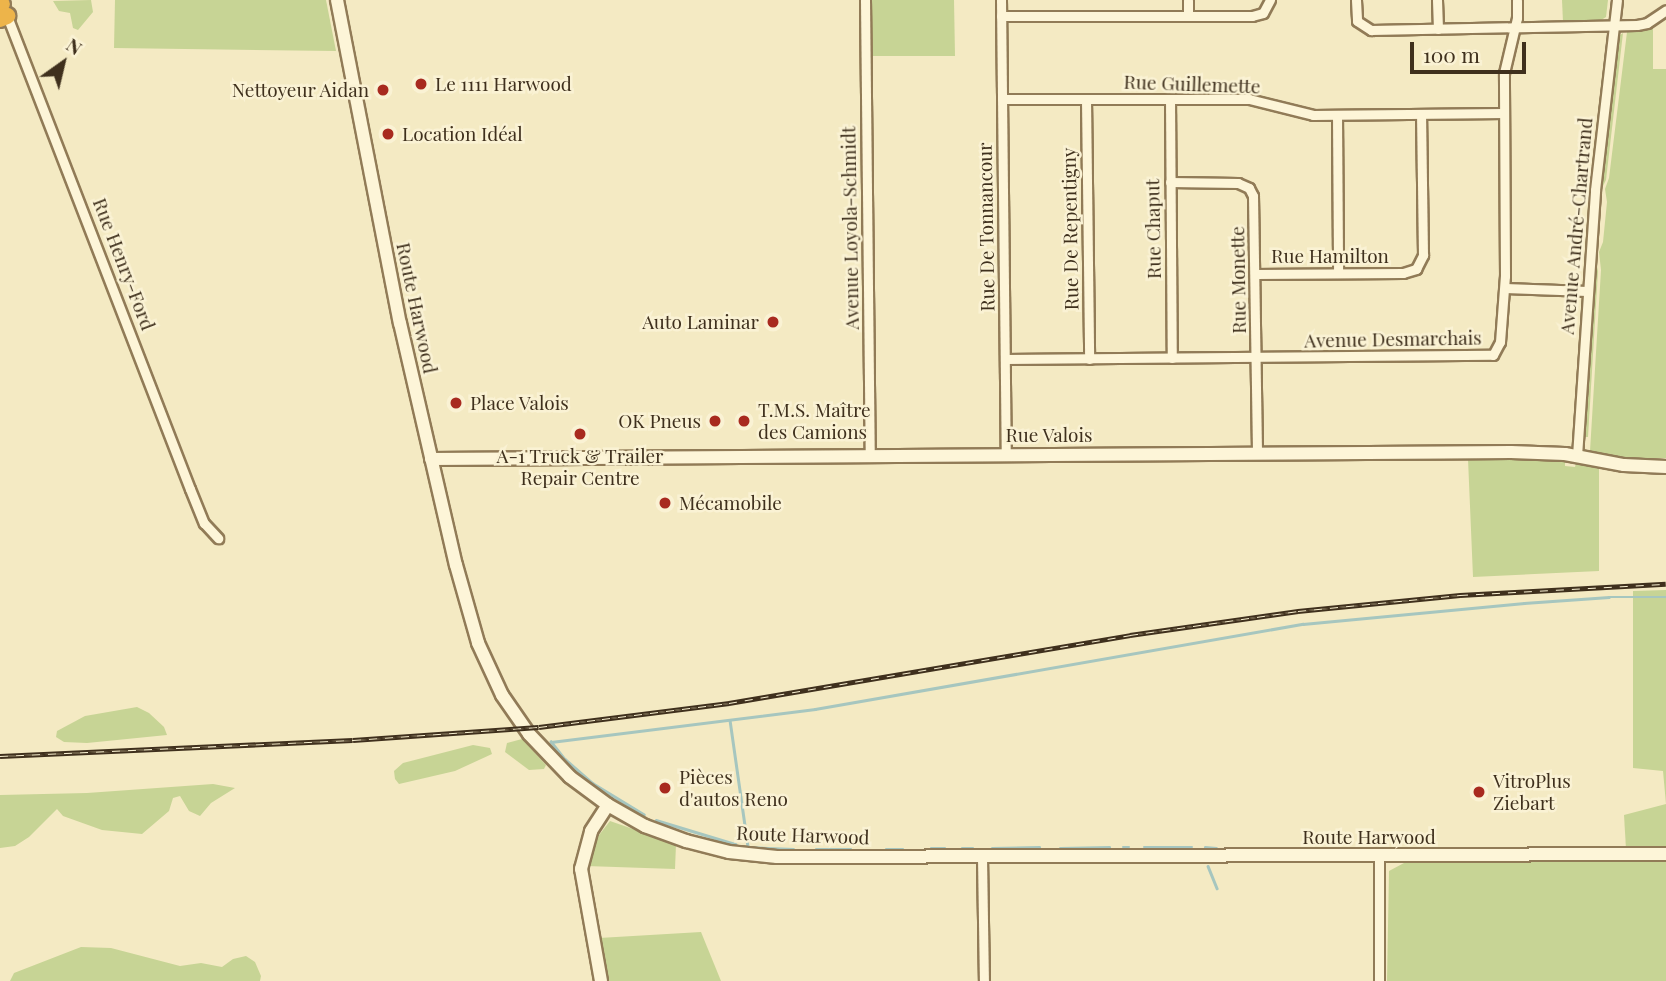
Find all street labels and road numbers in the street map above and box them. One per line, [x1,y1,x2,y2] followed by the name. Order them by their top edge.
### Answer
[1123,70,1261,98] street label: Rue Guillemette
[1555,116,1597,336] street label: Avenue André-Chartrand
[837,126,863,330] street label: Avenue Loyola-Schmidt
[973,142,999,312] street label: Rue De Tonnancour
[1057,147,1083,311] street label: Rue De Repentigny
[1141,179,1165,279] street label: Rue Chaput
[88,195,160,333] street label: Rue Henry-Ford
[1226,226,1250,334] street label: Rue Monette
[392,240,442,376] street label: Route Harwood
[1271,245,1389,267] street label: Rue Hamilton
[1304,326,1482,352] street label: Avenue Desmarchais
[1005,424,1093,446] street label: Rue Valois
[736,821,870,849] street label: Route Harwood
[1302,826,1436,848] street label: Route Harwood

